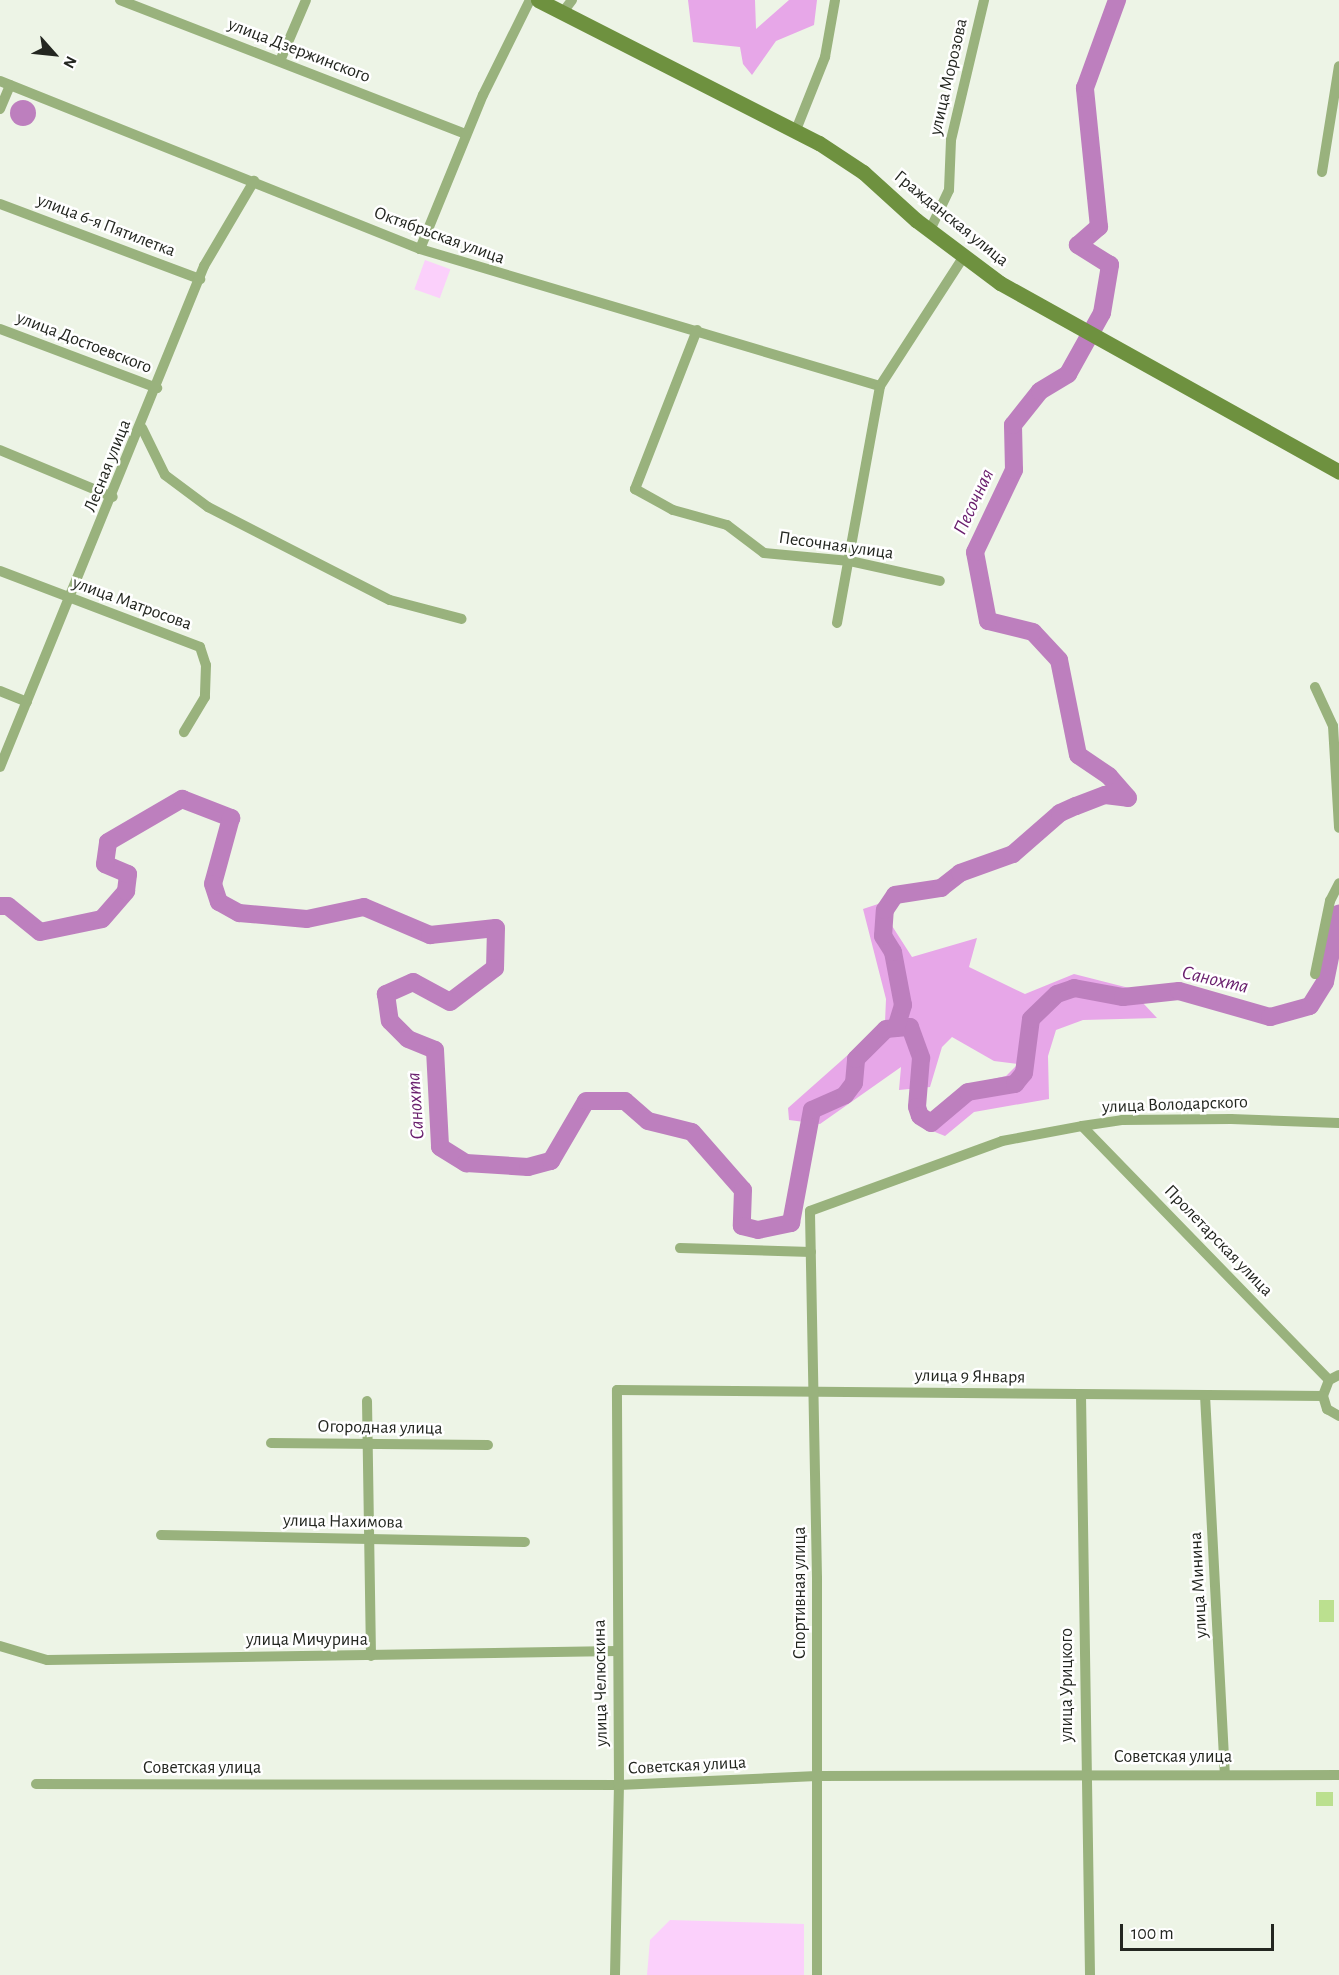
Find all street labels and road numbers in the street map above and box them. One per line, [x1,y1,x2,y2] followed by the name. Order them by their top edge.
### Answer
[225,14,373,88] street label: улица Дзержинского
[925,17,973,137] street label: улица Морозова
[889,166,1013,272] street label: Гражданская улица
[34,190,178,262] street label: улица 6-я Пятилетка
[371,202,507,270] street label: Октябрьская улица
[13,307,155,379] street label: улица Достоевского
[80,417,136,515] street label: Лесная улица
[777,527,895,565] street label: Песочная улица
[70,572,194,636] street label: улица Матросова
[1102,1092,1248,1118] street label: улица Володарского
[1159,1180,1277,1302] street label: Пролетарская улица
[915,1365,1025,1389] street label: улица 9 Января
[317,1416,443,1440] street label: Огородная улица
[283,1510,403,1534] street label: улица Нахимова
[789,1527,811,1659] street label: Спортивная улица
[1185,1531,1213,1639] street label: улица Минина
[589,1619,613,1747] street label: улица Челюскина
[1056,1628,1078,1742] street label: улица Урицкого
[246,1629,368,1651] street label: улица Мичурина
[1114,1746,1232,1768] street label: Советская улица
[627,1752,747,1780] street label: Советская улица
[143,1757,261,1779] street label: Советская улица

